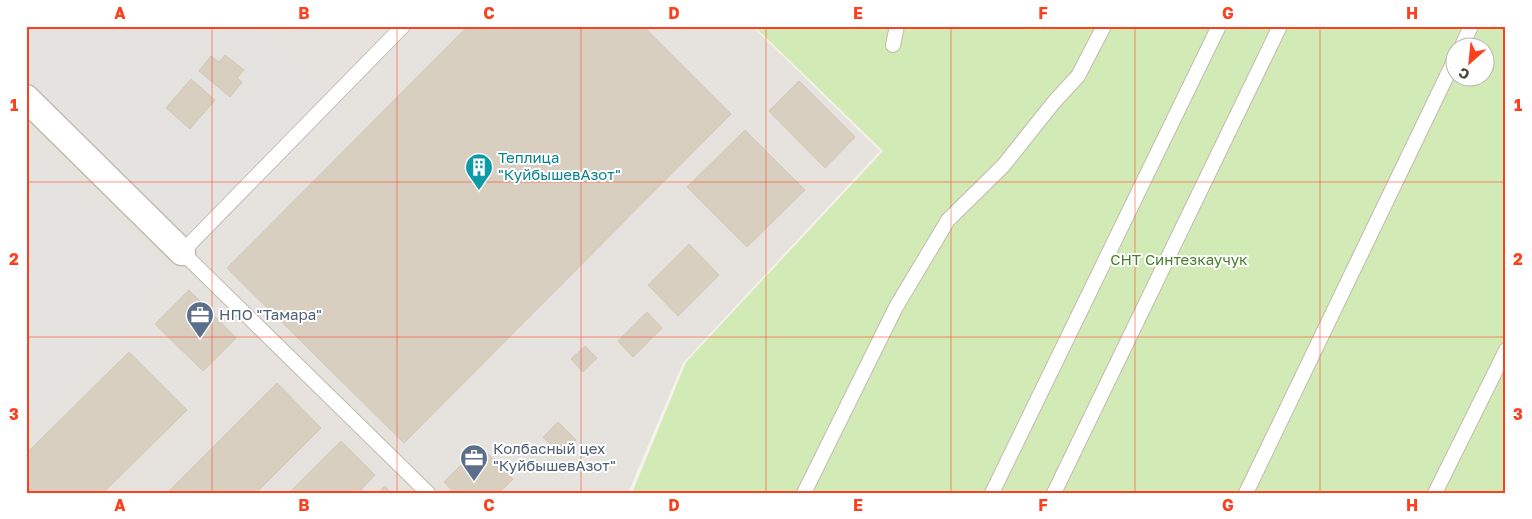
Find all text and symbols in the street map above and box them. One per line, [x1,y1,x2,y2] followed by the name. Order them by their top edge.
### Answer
[114,3,126,23] text: A
[298,3,310,23] text: B
[483,3,495,23] text: C
[668,3,680,23] text: D
[853,3,863,23] text: E
[1038,3,1048,23] text: F
[1222,3,1234,23] text: G
[1406,3,1418,23] text: H
[1444,38,1494,88] north arrow
[1456,64,1472,84] text: С
[10,95,18,115] text: 1
[1514,95,1522,115] text: 1
[498,148,621,183] place label: Теплица "КуйбышевАзот"
[464,152,494,191] building icon: Теплица "КуйбышевАзот"
[9,249,19,269] text: 2
[1513,249,1523,269] text: 2
[1110,250,1248,268] park label: СНТ Синтезкаучук
[185,300,215,339] office icon: НПО "Тамара"
[219,305,322,323] place label: НПО "Тамара"
[9,404,19,424] text: 3
[1513,404,1523,424] text: 3
[493,439,616,474] place label: Колбасный цех "КуйбышевАзот"
[459,443,489,482] office icon: Колбасный цех "КуйбышевАзот"
[114,495,126,515] text: A
[298,495,310,515] text: B
[483,495,495,515] text: C
[668,495,680,515] text: D
[853,495,863,515] text: E
[1038,495,1048,515] text: F
[1222,495,1234,515] text: G
[1406,495,1418,515] text: H

